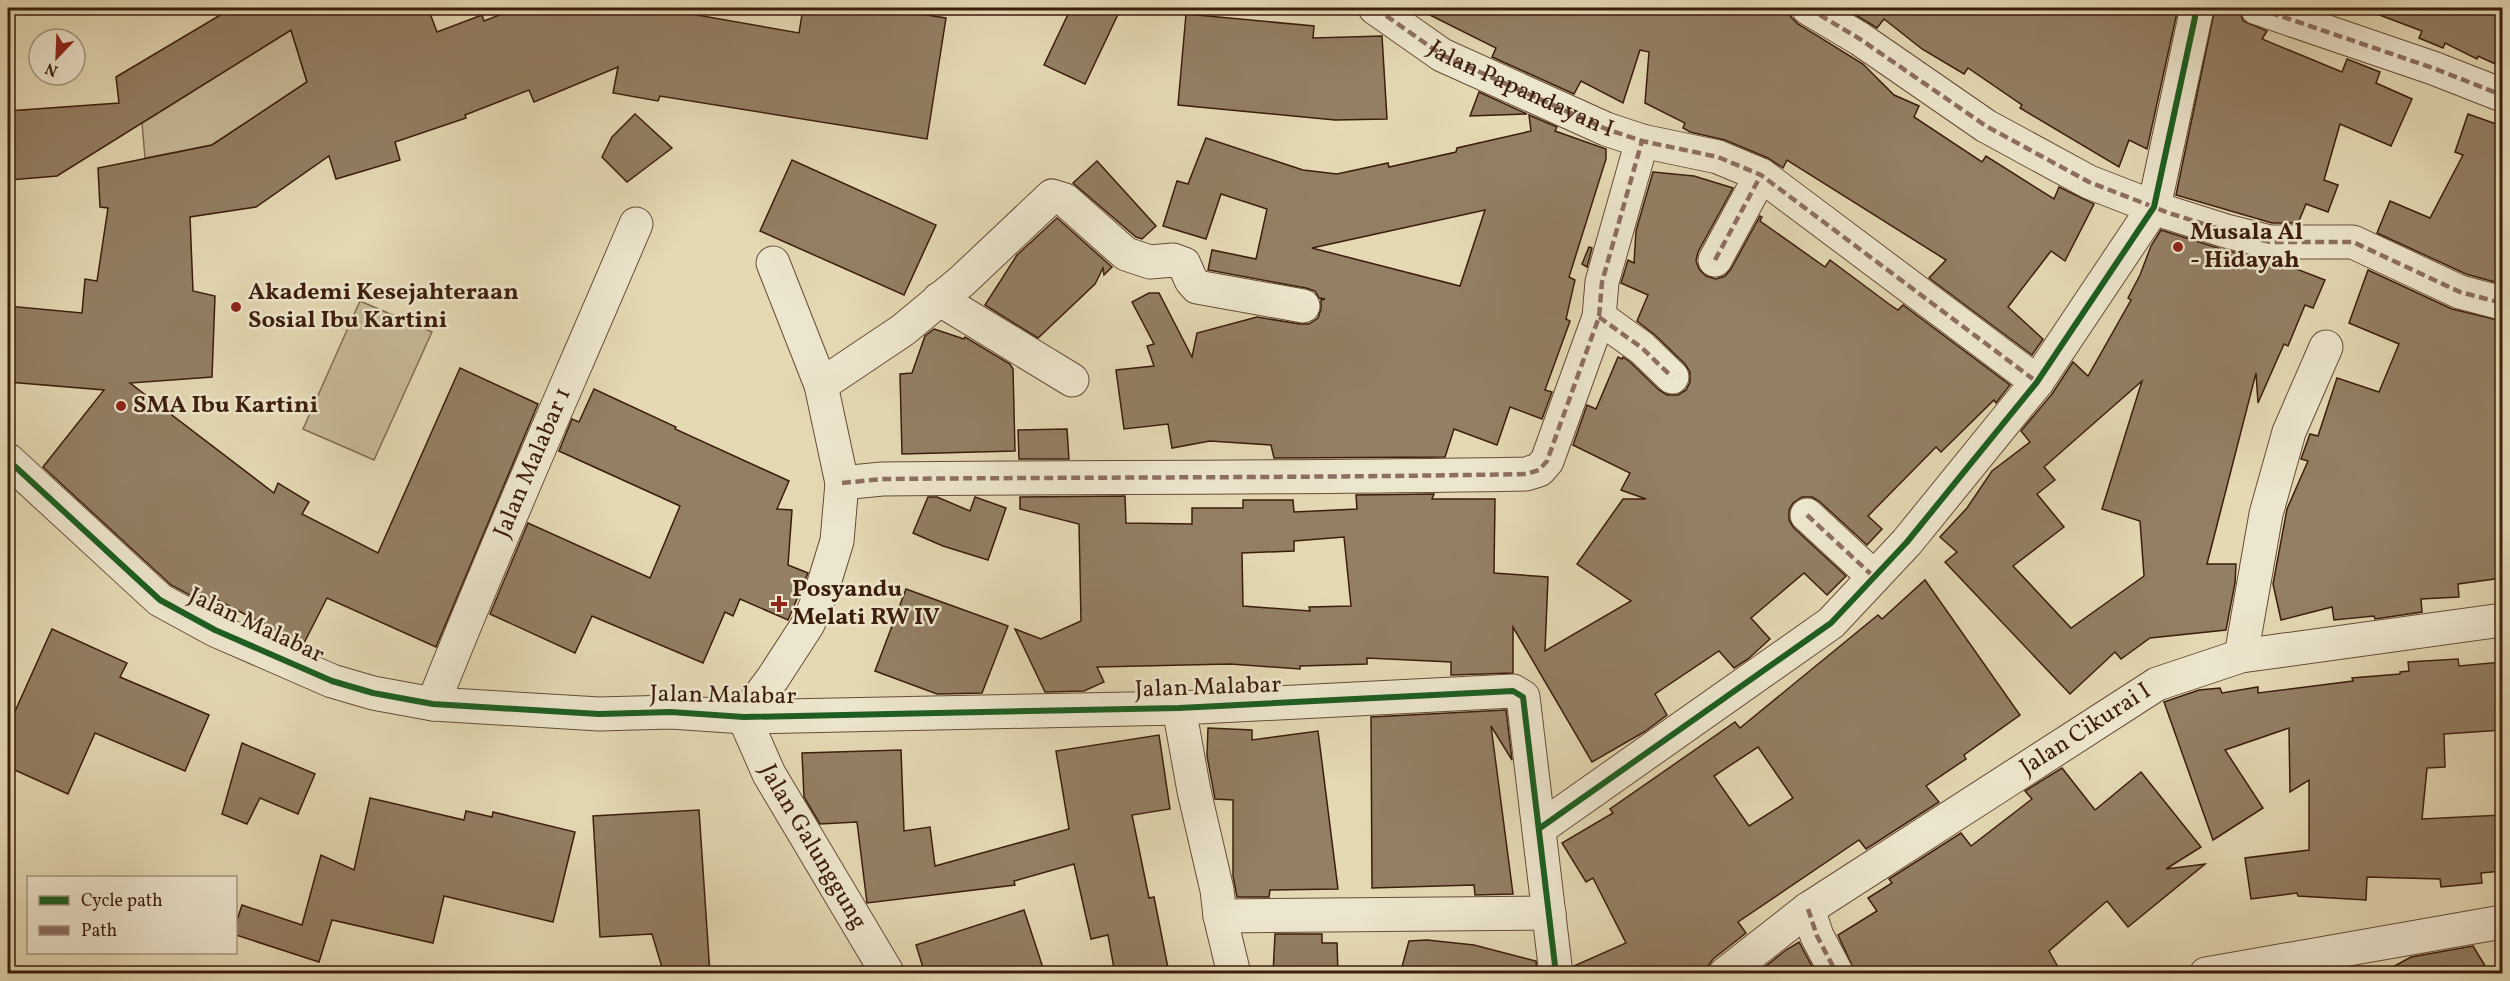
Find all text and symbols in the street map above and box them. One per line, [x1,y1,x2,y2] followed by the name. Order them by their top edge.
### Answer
[27,27,87,87] north arrow
[1420,33,1618,147] street label: Jalan Papandayan I
[42,56,62,81] text: N
[2190,216,2303,278] place label: Musala Al - Hidayah
[2171,240,2185,254] marker: Musala Al - Hidayah
[248,276,519,338] place label: Akademi Kesejahteraan Sosial Ibu Kartini
[229,300,243,314] marker: Akademi Kesejahteraan Sosial Ibu Kartini
[486,382,581,544] street label: Jalan Malabar 1
[133,389,318,423] place label: SMA Ibu Kartini
[114,399,128,413] marker: SMA Ibu Kartini
[792,573,940,635] place label: Posyandu Melati RW IV
[182,580,330,672] street label: Jalan Malabar
[770,595,788,613] marker: Posyandu Melati RW IV
[1134,668,1282,708] street label: Jalan Malabar
[2013,675,2158,785] street label: Jalan Cikurai I
[649,678,797,714] street label: Jalan Malabar
[750,759,875,936] street label: Jalan Galunggung
[27,876,237,954] legend
[81,889,163,914] text: Cycle path
[81,919,117,944] text: Path

